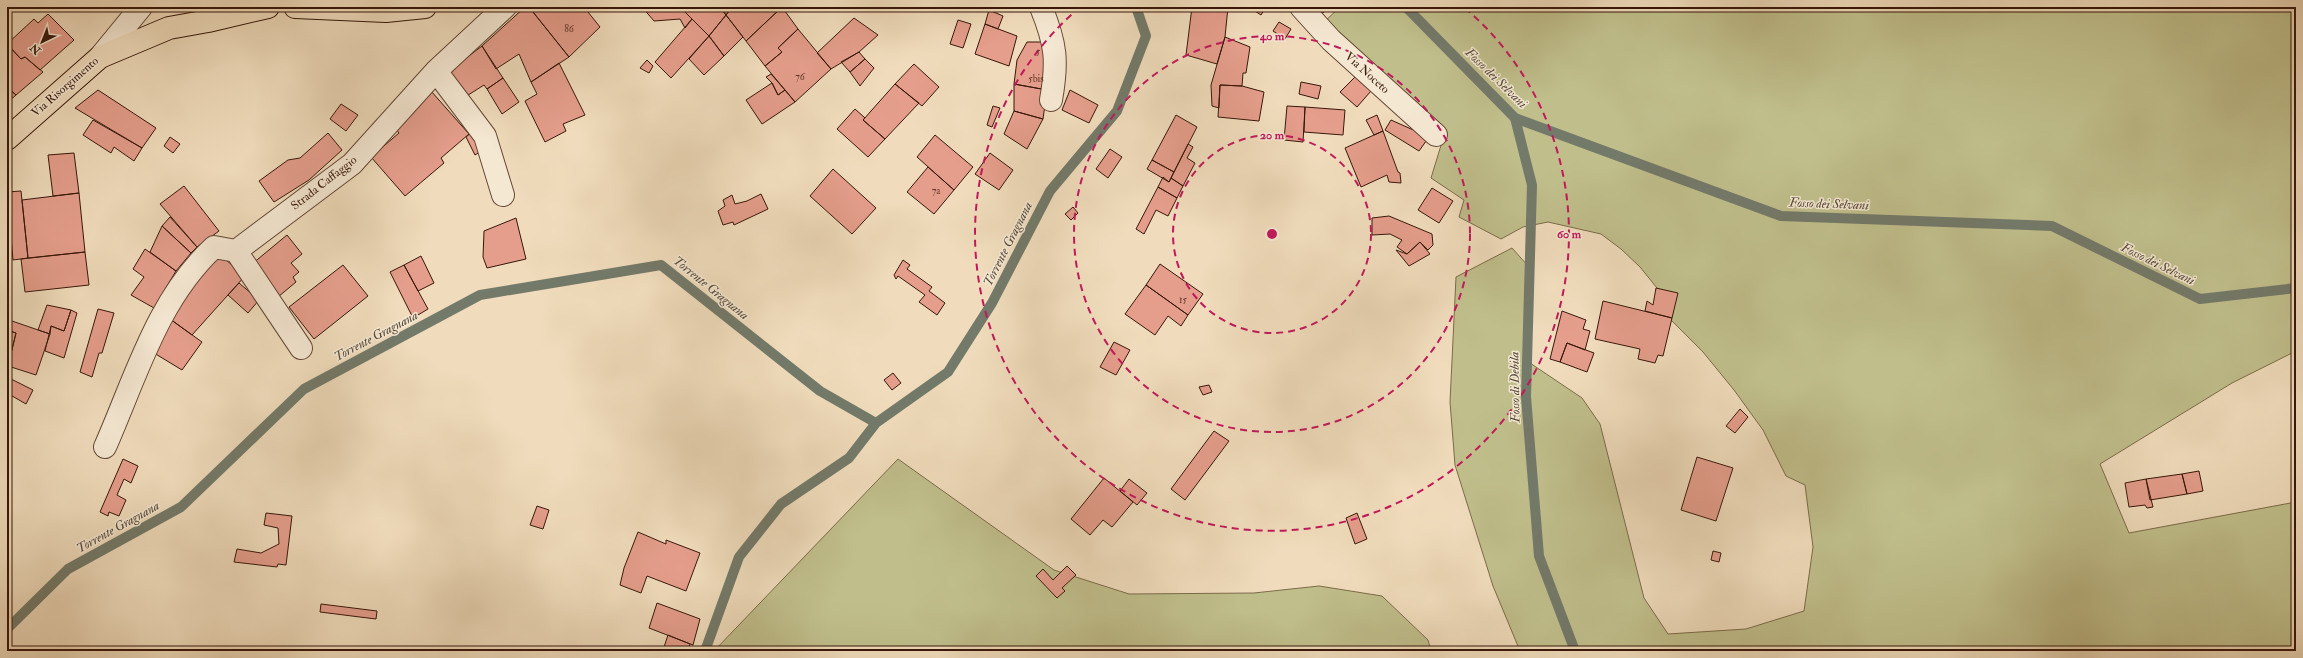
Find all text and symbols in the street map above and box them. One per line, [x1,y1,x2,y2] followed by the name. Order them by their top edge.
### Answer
[22,22,62,62] north arrow
[564,23,575,35] house number: 86
[1259,29,1285,44] text: 40 m
[27,40,44,58] text: N
[1461,44,1531,112] water label: Fosso dei Selvani
[1036,46,1041,58] house number: 5
[1342,49,1393,97] street label: Via Noceto
[28,54,102,120] street label: Via Risorgimento
[795,71,806,83] house number: 76
[1028,73,1044,85] house number: 5bis
[1260,128,1285,143] text: 20 m
[288,152,360,213] street label: Strada Caffaggio
[932,185,941,197] house number: 7a
[1788,195,1870,213] water label: Fosso dei Selvani
[980,199,1036,289] water label: Torrente Gragnana
[1265,227,1279,241] centre of rings
[1557,227,1582,242] text: 60 m
[2118,239,2198,289] water label: Fosso dei Selvani
[670,253,752,323] water label: Torrente Gragnana
[1179,294,1188,306] house number: 15
[331,307,421,365] water label: Torrente Gragnana
[1506,351,1524,424] water label: Fosso di Debila
[74,498,162,556] water label: Torrente Gragnana

